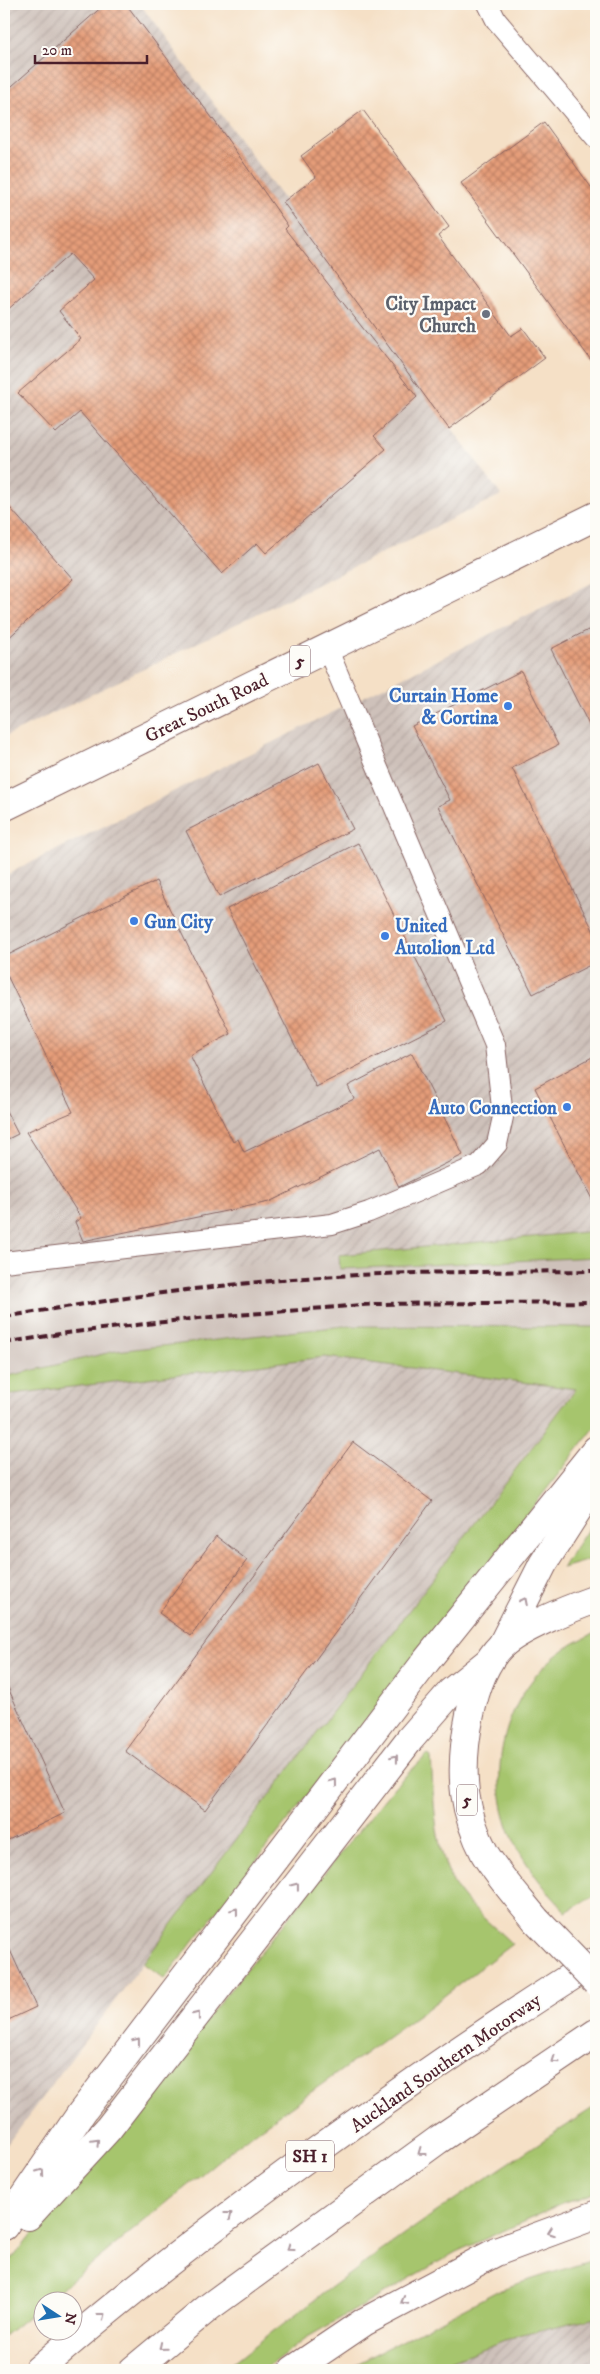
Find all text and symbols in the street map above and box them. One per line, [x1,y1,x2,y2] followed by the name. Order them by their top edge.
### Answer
[35,32,148,64] scale bar
[42,41,72,60] text: 20 m
[385,293,477,338] place label: City Impact Church
[480,308,492,320] marker: City Impact Church
[290,646,310,676] road number: 5
[141,668,273,748] street label: Great South Road
[389,685,499,730] place label: Curtain Home & Cortina
[502,700,514,712] marker: Curtain Home & Cortina
[144,911,214,934] place label: Gun City
[128,915,140,927] marker: Gun City
[394,915,495,960] place label: United Autolion Ltd
[379,930,391,942] marker: United Autolion Ltd
[427,1097,558,1120] place label: Auto Connection
[561,1101,573,1113] marker: Auto Connection
[518,1597,528,1606] one-way arrow
[390,1755,398,1764] one-way arrow
[328,1778,337,1788] one-way arrow
[457,1784,477,1816] road number: 5
[290,1882,299,1892] one-way arrow
[230,1908,238,1917] one-way arrow
[346,1988,546,2138] street label: Auckland Southern Motorway
[191,2012,199,2021] one-way arrow
[131,2037,140,2047] one-way arrow
[552,2054,561,2063] one-way arrow
[90,2139,99,2148] one-way arrow
[286,2140,334,2172] road number: SH 1
[418,2145,427,2155] one-way arrow
[35,2168,44,2178] one-way arrow
[224,2212,233,2221] one-way arrow
[547,2226,555,2236] one-way arrow
[286,2242,296,2251] one-way arrow
[32,2292,82,2342] north arrow
[400,2295,409,2305] one-way arrow
[60,2311,80,2326] text: N
[96,2314,105,2322] one-way arrow
[158,2341,167,2350] one-way arrow

